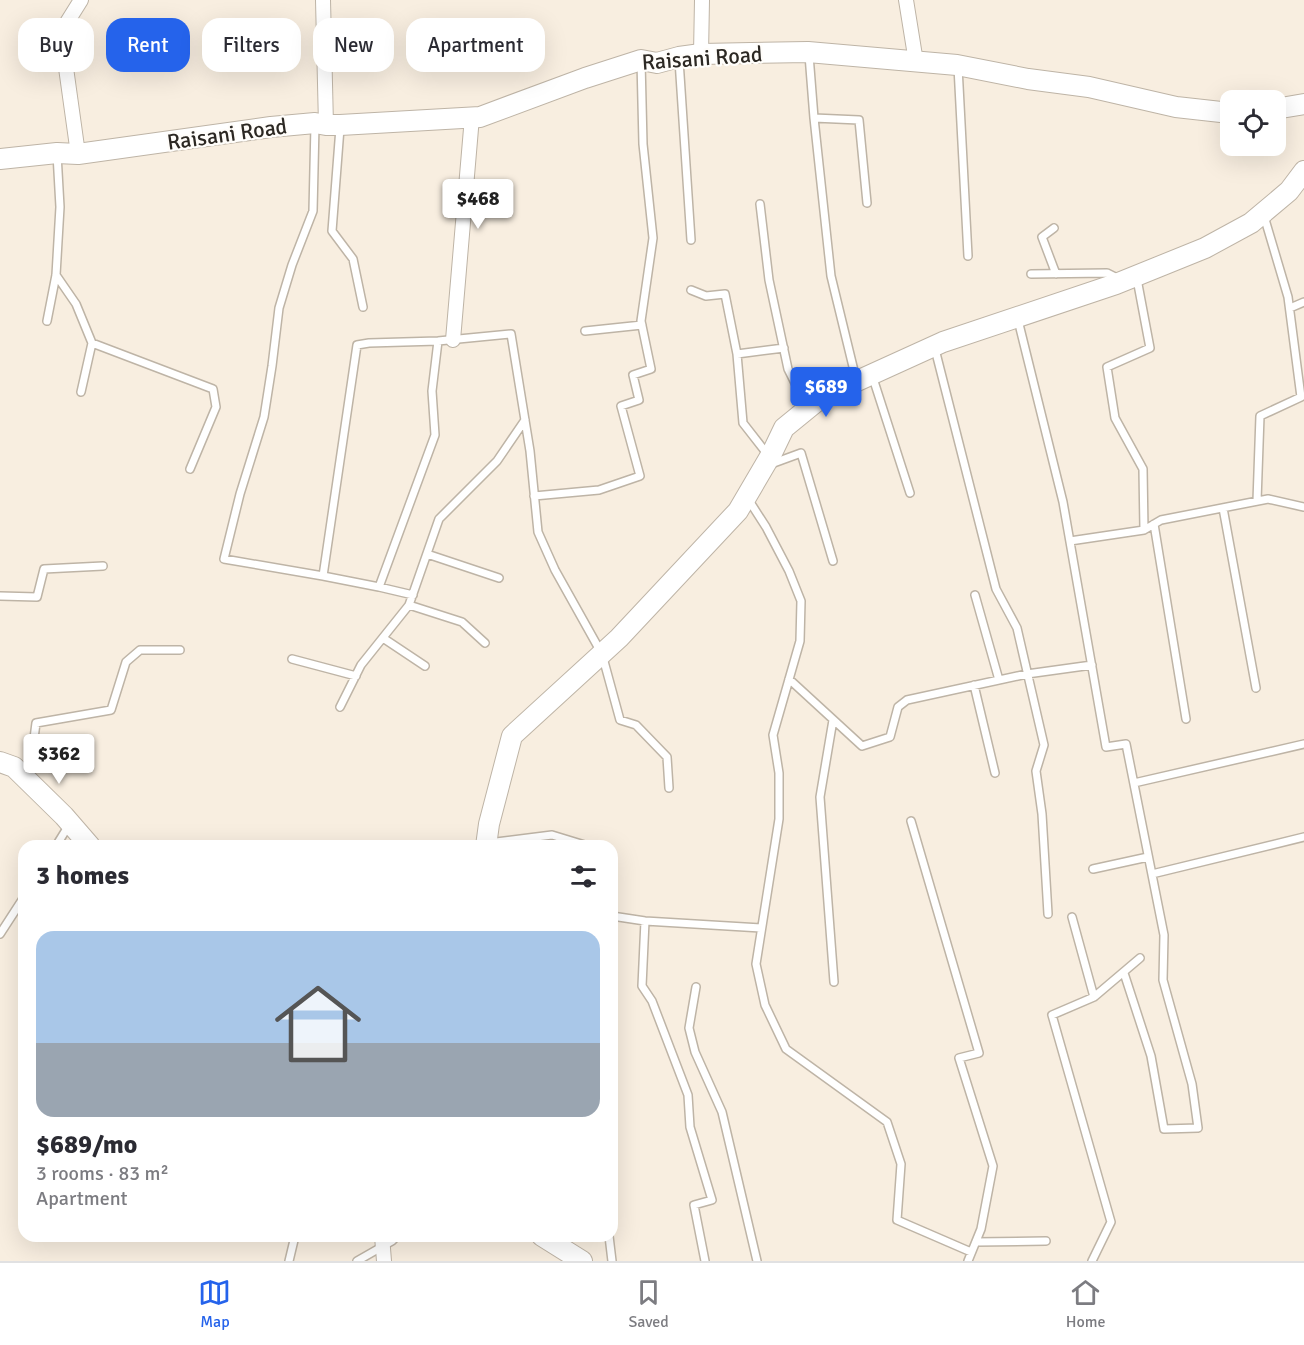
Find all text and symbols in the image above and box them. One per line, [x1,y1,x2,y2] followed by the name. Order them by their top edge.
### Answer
[18,18,94,72] chip: Buy
[106,18,190,72] chip: Rent
[202,18,301,72] chip: Filters
[313,18,394,72] chip: New
[406,18,545,72] chip: Apartment
[641,40,763,76] street label: Raisani Road
[1220,90,1286,156] map controls
[1220,90,1286,156] button: locate
[165,112,289,156] street label: Raisani Road
[442,179,514,230] pin: $468
[456,186,500,211] text: $468
[790,367,862,418] pin: $689
[804,374,848,399] text: $689
[23,734,95,785] pin: $362
[37,741,81,766] text: $362
[36,860,129,892] text: 3 homes
[567,860,600,893] icon: filters
[264,970,372,1078] icon: home
[36,1129,137,1161] text: $689/mo
[36,1161,169,1186] text: 3 rooms · 83 m²
[36,1186,128,1211] text: Apartment
[198,1276,231,1332] tab: Map
[628,1276,669,1332] tab: Saved
[1066,1276,1106,1332] tab: Home

